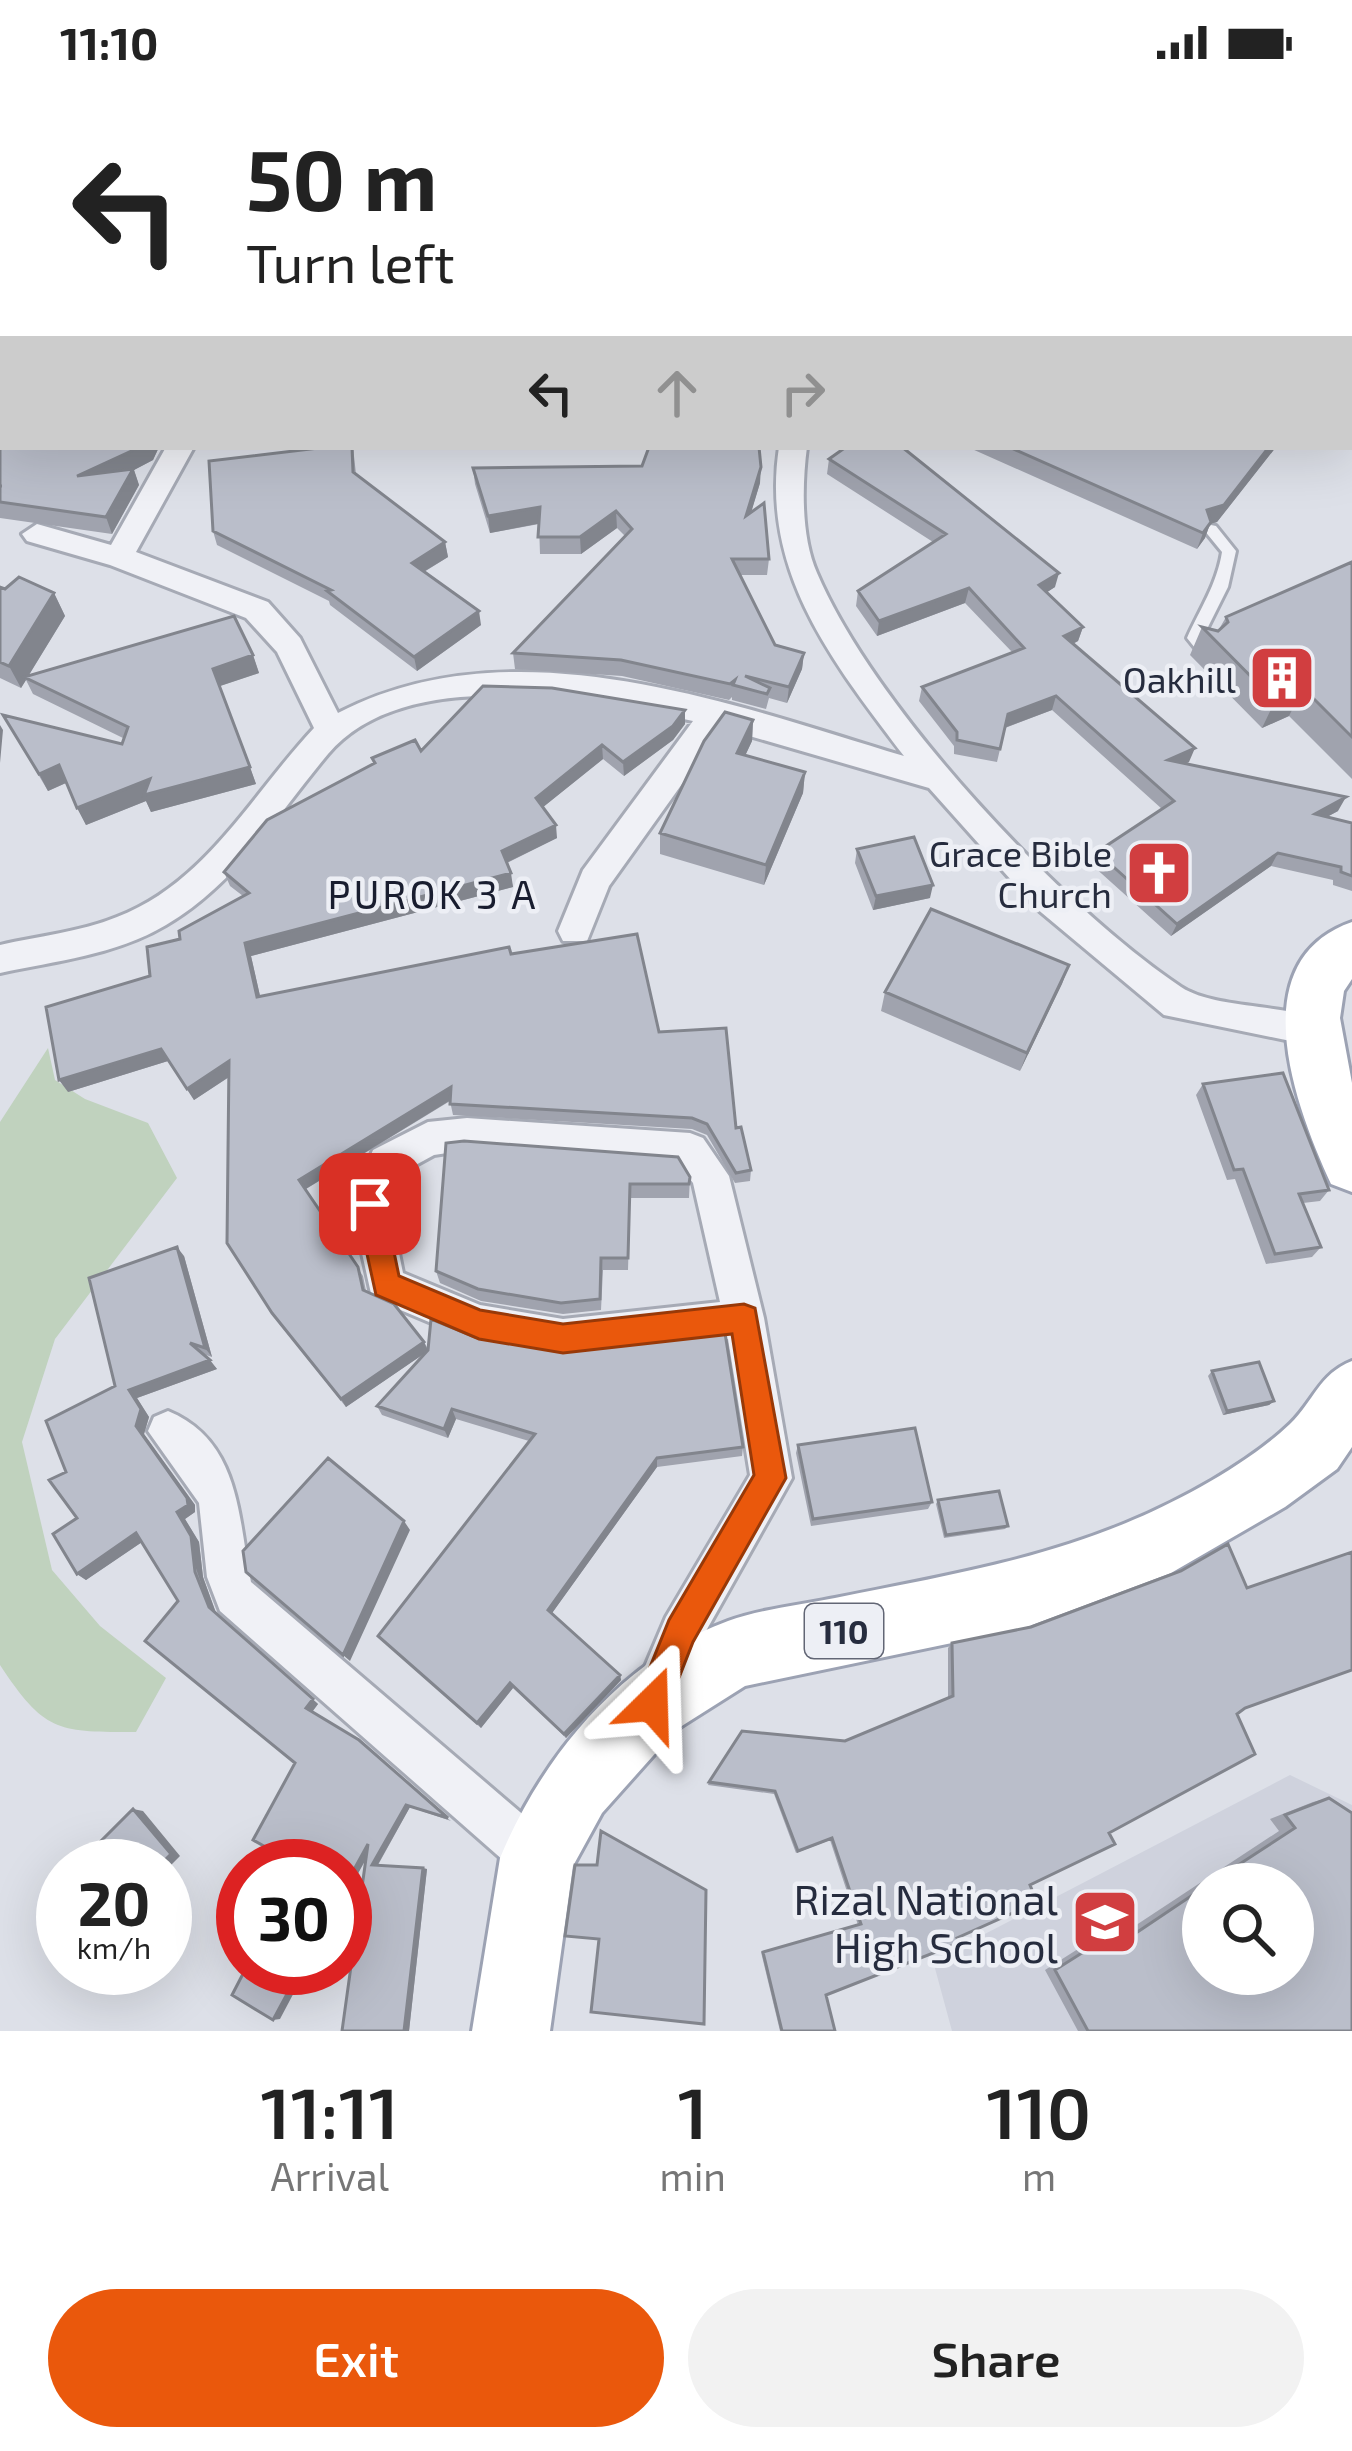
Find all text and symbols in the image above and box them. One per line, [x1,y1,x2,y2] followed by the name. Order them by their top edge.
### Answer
[60,15,158,69] text: 11:10
[246,127,438,228] text: 50 m
[48,132,204,288] icon: left
[246,229,455,294] text: Turn left
[518,360,584,426] icon: left
[644,360,710,426] icon: ahead
[770,360,836,426] icon: right
[1247,643,1317,713] building icon: Oakhill
[1123,657,1236,700] place label: Oakhill
[929,831,1112,915] place label: Grace Bible Church
[1124,838,1194,908] church icon: Grace Bible Church
[327,870,539,917] district label: PUROK 3 A
[319,1153,421,1255] pin
[337,1171,403,1237] icon: arrive
[805,1604,883,1658] road number: 110
[589,1641,715,1767] position arrow
[216,1839,372,1995] speed limit sign: 30
[1182,1863,1314,1995] map controls
[1182,1863,1314,1995] button: search
[78,1866,150,1938] text: 20
[793,1873,1059,1971] place label: Rizal National High School
[1070,1887,1140,1957] school or university icon: Rizal National High School
[77,1929,151,1965] text: km/h
[261,2067,399,2153] text: 11:11
[678,2067,708,2153] text: 1
[987,2067,1091,2153] text: 110
[270,2152,389,2199] text: Arrival
[659,2152,726,2199] text: min
[1022,2152,1056,2199] text: m
[48,2289,664,2427] button: Exit
[688,2289,1304,2427] button: Share

